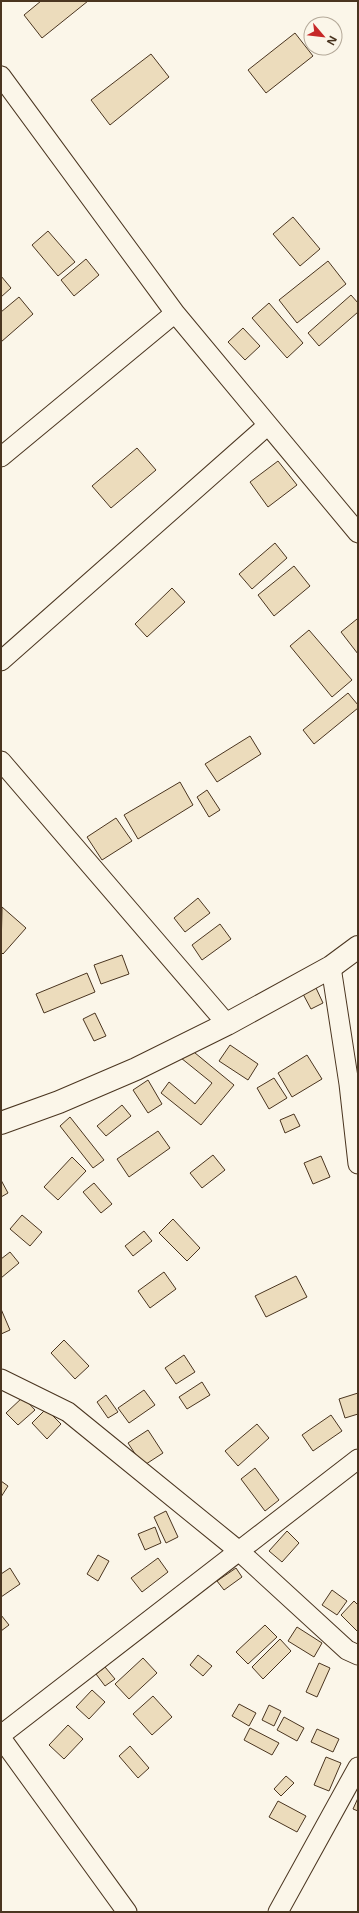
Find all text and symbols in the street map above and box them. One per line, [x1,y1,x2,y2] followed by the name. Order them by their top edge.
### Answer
[303,16,343,56] north arrow
[324,33,341,48] text: N

